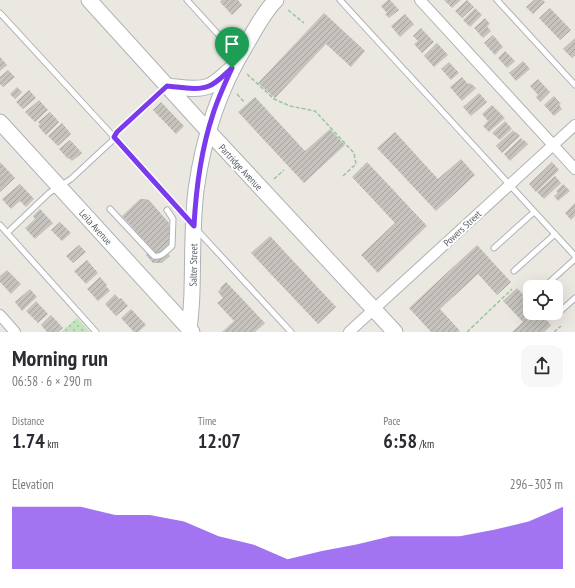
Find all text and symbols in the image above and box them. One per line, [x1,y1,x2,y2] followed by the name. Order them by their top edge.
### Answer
[215,27,249,68] pin
[221,33,243,55] icon: arrive
[216,141,265,193] street label: Partridge Avenue
[76,207,115,248] street label: Leila Avenue
[441,207,484,249] street label: Powers Street
[187,243,200,287] street label: Salter Street
[523,280,563,320] map controls
[523,280,563,320] button: locate
[12,344,108,372] text: Morning run
[521,345,563,387] button: share
[12,373,92,390] text: 06:58 · 6 × 290 m
[12,414,44,428] text: Distance
[198,414,217,428] text: Time
[383,414,401,428] text: Pace
[12,428,45,454] text: 1.74
[198,428,241,454] text: 12:07
[383,428,417,454] text: 6:58
[45,437,59,451] text: km
[417,437,434,451] text: /km
[12,476,54,493] text: Elevation
[510,476,563,493] text: 296–303 m

